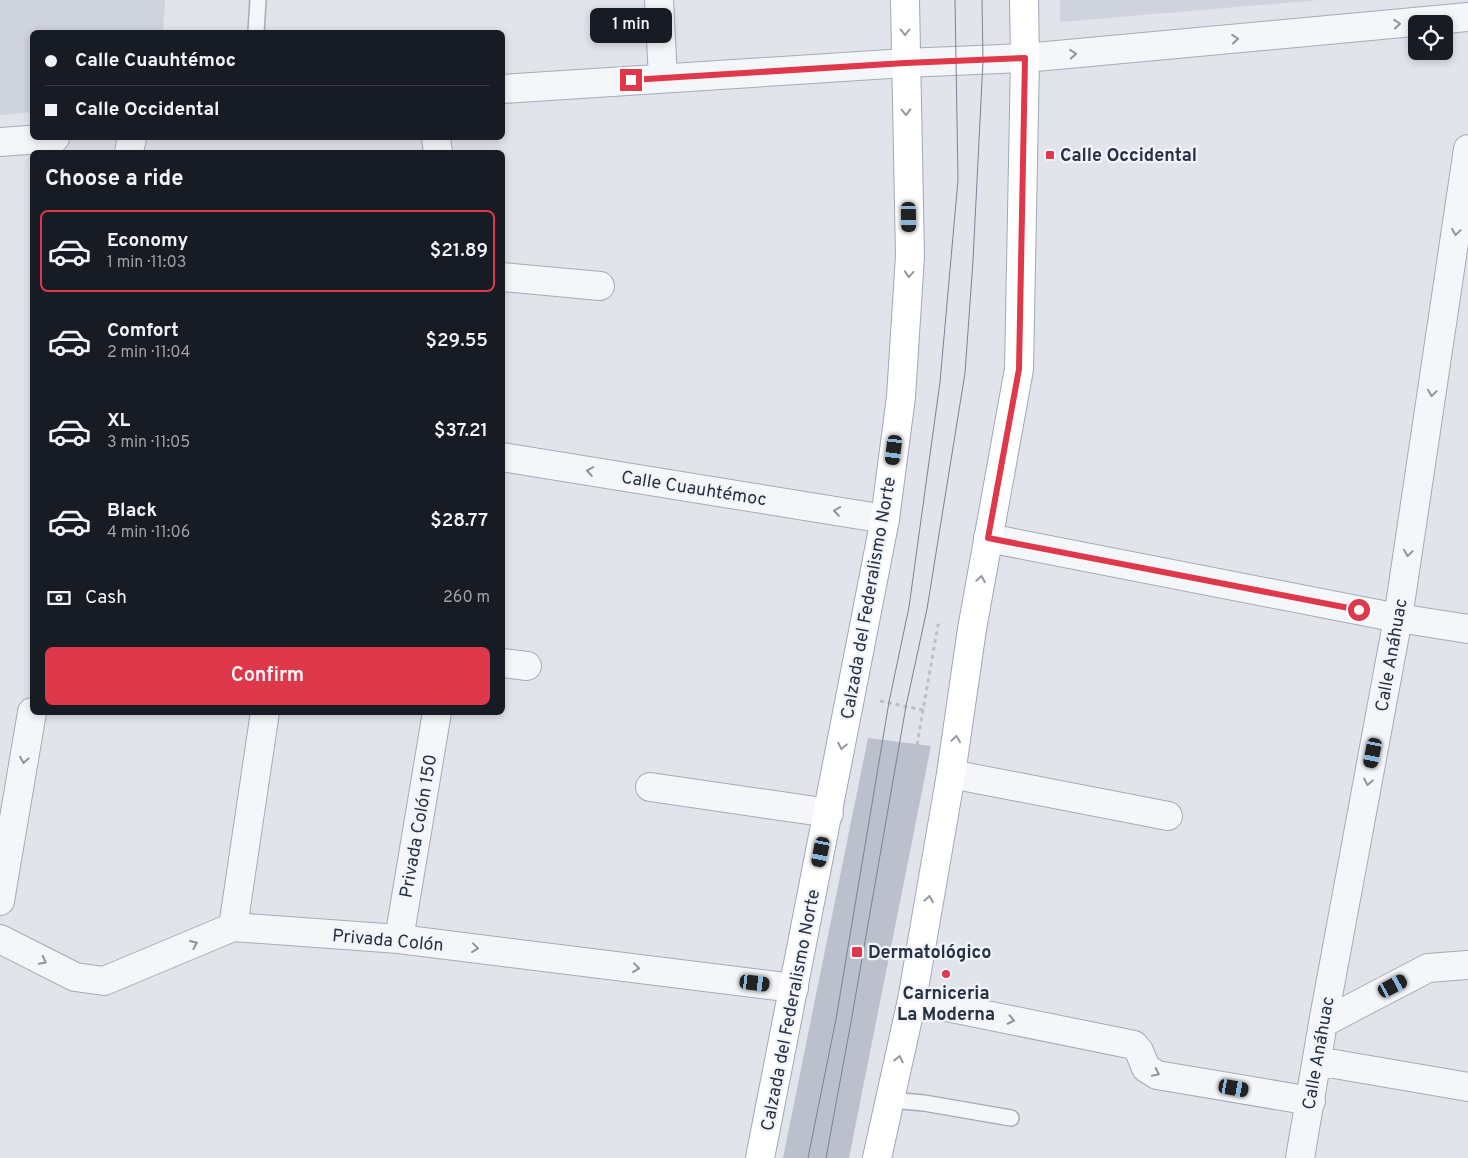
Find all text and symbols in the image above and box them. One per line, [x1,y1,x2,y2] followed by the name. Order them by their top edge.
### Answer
[590,8,672,42] callout: 1 min
[612,15,650,35] text: 1 min
[1408,15,1453,60] map controls
[1408,15,1453,60] button: locate
[1393,19,1401,30] one-way arrow
[900,28,910,36] one-way arrow
[1232,34,1240,45] one-way arrow
[75,49,236,73] text: Calle Cuauhtémoc
[1070,49,1078,60] one-way arrow
[620,69,642,91] route end
[75,98,220,122] text: Calle Occidental
[901,108,912,116] one-way arrow
[1060,145,1197,168] place label: Calle Occidental
[1044,149,1056,161] marker: Calle Occidental
[45,166,183,193] text: Choose a ride
[901,202,916,232] car
[1451,228,1461,236] one-way arrow
[47,229,92,274] icon: car
[107,229,188,253] text: Economy
[430,239,488,263] text: $21.89
[107,253,186,273] text: 1 min · 11:03
[903,271,914,279] one-way arrow
[47,319,92,364] icon: car
[107,319,179,343] text: Comfort
[426,329,488,353] text: $29.55
[107,343,190,363] text: 2 min · 11:04
[1427,388,1437,397] one-way arrow
[47,409,92,454] icon: car
[107,409,130,433] text: XL
[434,419,488,443] text: $37.21
[107,433,190,453] text: 3 min · 11:05
[884,434,903,466] car
[586,467,595,477] one-way arrow
[619,467,768,512] street label: Calle Cuauhtémoc
[837,475,902,721] street label: Calzada del Federalismo Norte
[47,499,92,544] icon: car
[107,499,157,523] text: Black
[833,507,841,517] one-way arrow
[430,509,488,533] text: $28.77
[107,523,190,543] text: 4 min · 11:06
[1403,549,1413,558] one-way arrow
[975,574,985,583] one-way arrow
[45,584,73,612] icon: cash
[85,586,127,610] text: Cash
[443,588,490,608] text: 260 m
[1371,597,1414,714] street label: Calle Anáhuac
[1348,599,1370,621] route start
[45,647,490,705] button: Confirm
[951,735,961,744] one-way arrow
[1362,737,1383,769] car
[837,742,847,751] one-way arrow
[396,753,443,900] street label: Privada Colón 150
[20,756,30,764] one-way arrow
[1363,778,1373,787] one-way arrow
[810,836,831,868] car
[757,887,826,1133] street label: Calzada del Federalismo Norte
[924,895,934,904] one-way arrow
[331,925,445,958] street label: Privada Colón
[189,939,198,950] one-way arrow
[471,942,479,953] one-way arrow
[868,942,991,965] place label: Dermatológico
[850,945,864,959] marker: Dermatológico
[38,955,47,965] one-way arrow
[632,963,640,973] one-way arrow
[940,968,952,980] marker: Carniceria La Moderna
[1376,972,1409,1000] car
[739,974,770,992] car
[897,983,995,1027] place label: Carniceria La Moderna
[1298,995,1341,1112] street label: Calle Anáhuac
[1006,1014,1015,1025] one-way arrow
[894,1055,904,1064] one-way arrow
[1151,1067,1160,1077] one-way arrow
[1217,1078,1250,1098] car

